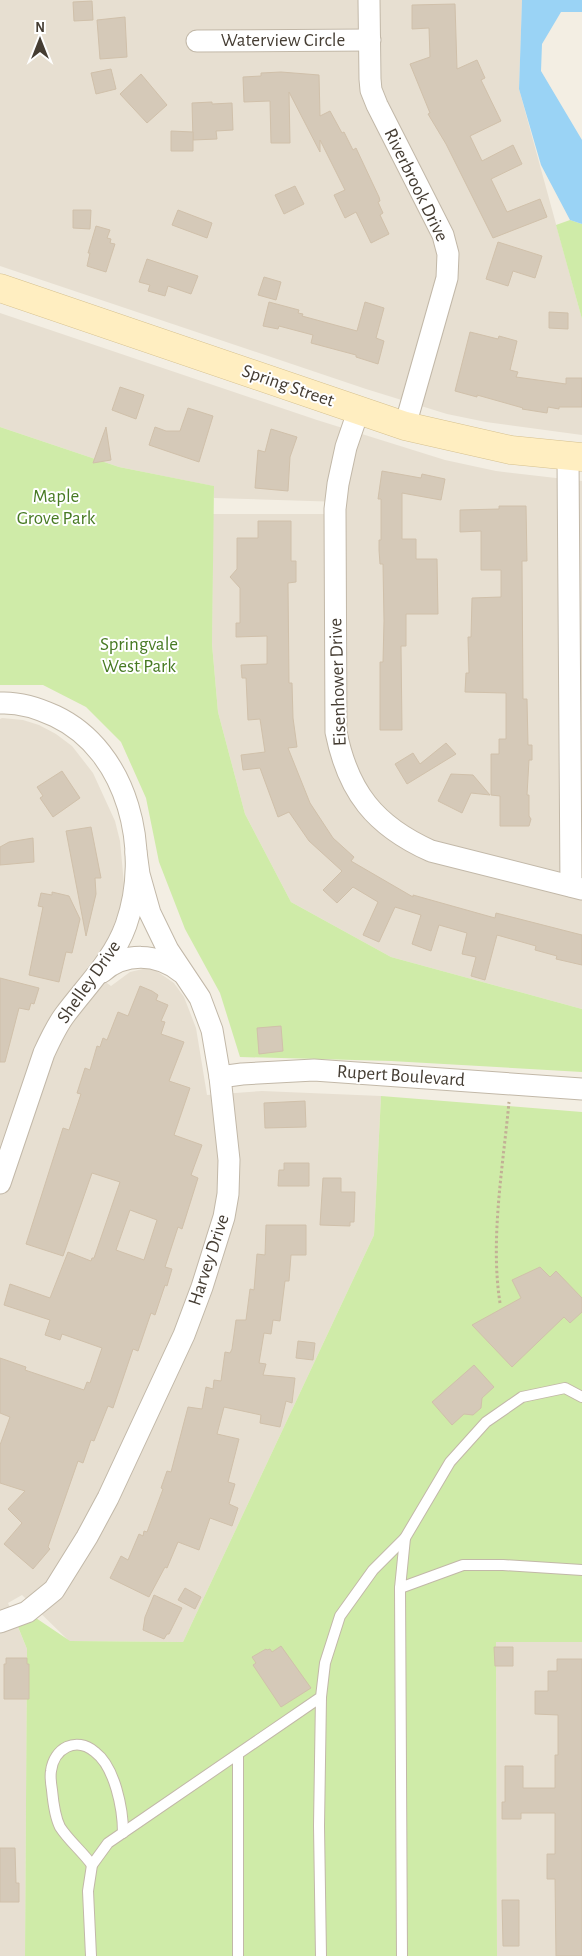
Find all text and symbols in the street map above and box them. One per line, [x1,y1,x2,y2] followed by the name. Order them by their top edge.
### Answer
[15,15,65,65] north arrow
[35,21,45,35] text: N
[221,31,345,50] street label: Waterview Circle
[380,125,452,245] street label: Riverbrook Drive
[239,361,337,411] street label: Spring Street
[17,487,96,528] park label: Maple Grove Park
[326,618,350,746] street label: Eisenhower Drive
[100,635,178,676] park label: Springvale West Park
[54,937,124,1027] street label: Shelley Drive
[336,1062,466,1090] street label: Rupert Boulevard
[185,1212,233,1308] street label: Harvey Drive

